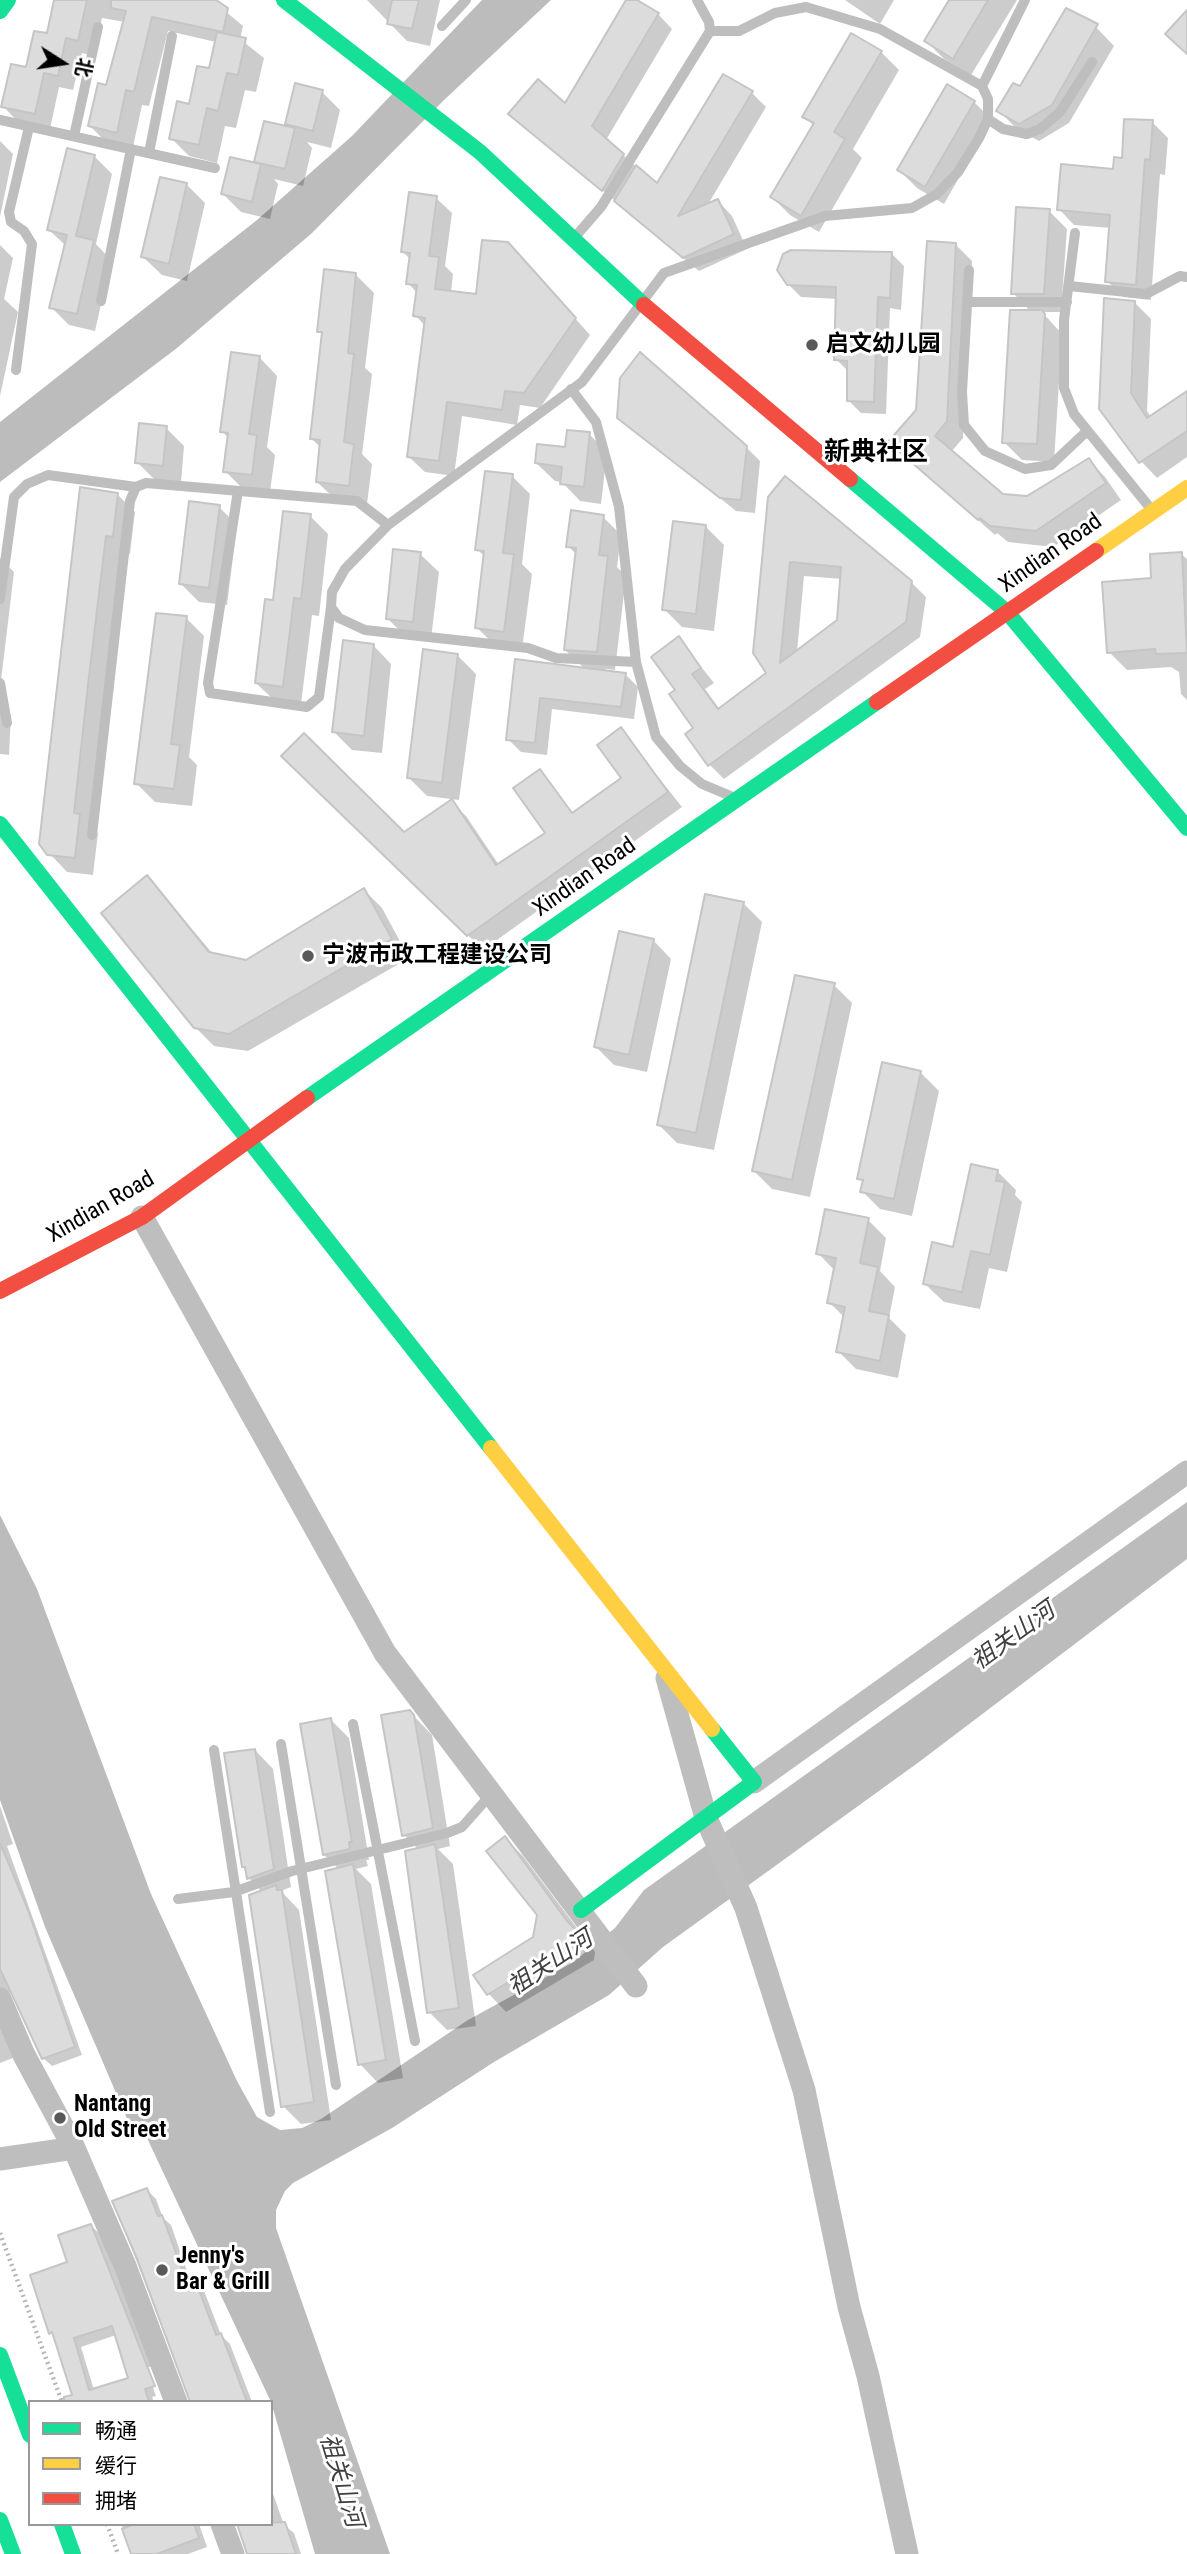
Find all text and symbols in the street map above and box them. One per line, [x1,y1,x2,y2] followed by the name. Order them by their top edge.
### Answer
[28,28,98,98] north arrow
[71,56,97,79] text: 北
[826,331,941,359] place label: 启文幼儿园
[804,337,820,353] marker: 启文幼儿园
[824,437,928,469] district label: 新典社区
[994,508,1108,600] street label: Xindian Road
[528,832,642,924] street label: Xindian Road
[322,942,552,970] place label: 宁波市政工程建设公司
[300,948,316,964] marker: 宁波市政工程建设公司
[42,1166,160,1250] street label: Xindian Road
[967,1597,1061,1677] water label: 祖关山河
[503,1925,599,2003] water label: 祖关山河
[74,2091,166,2145] place label: Nantang Old Street
[52,2110,68,2126] marker: Nantang Old Street
[176,2243,270,2297] place label: Jenny's Bar & Grill
[154,2262,170,2278] marker: Jenny's Bar & Grill
[28,2400,273,2526] legend
[95,2419,137,2443] text: 畅通
[312,2431,368,2531] water label: 祖关山河
[95,2454,137,2478] text: 缓行
[95,2489,137,2513] text: 拥堵

